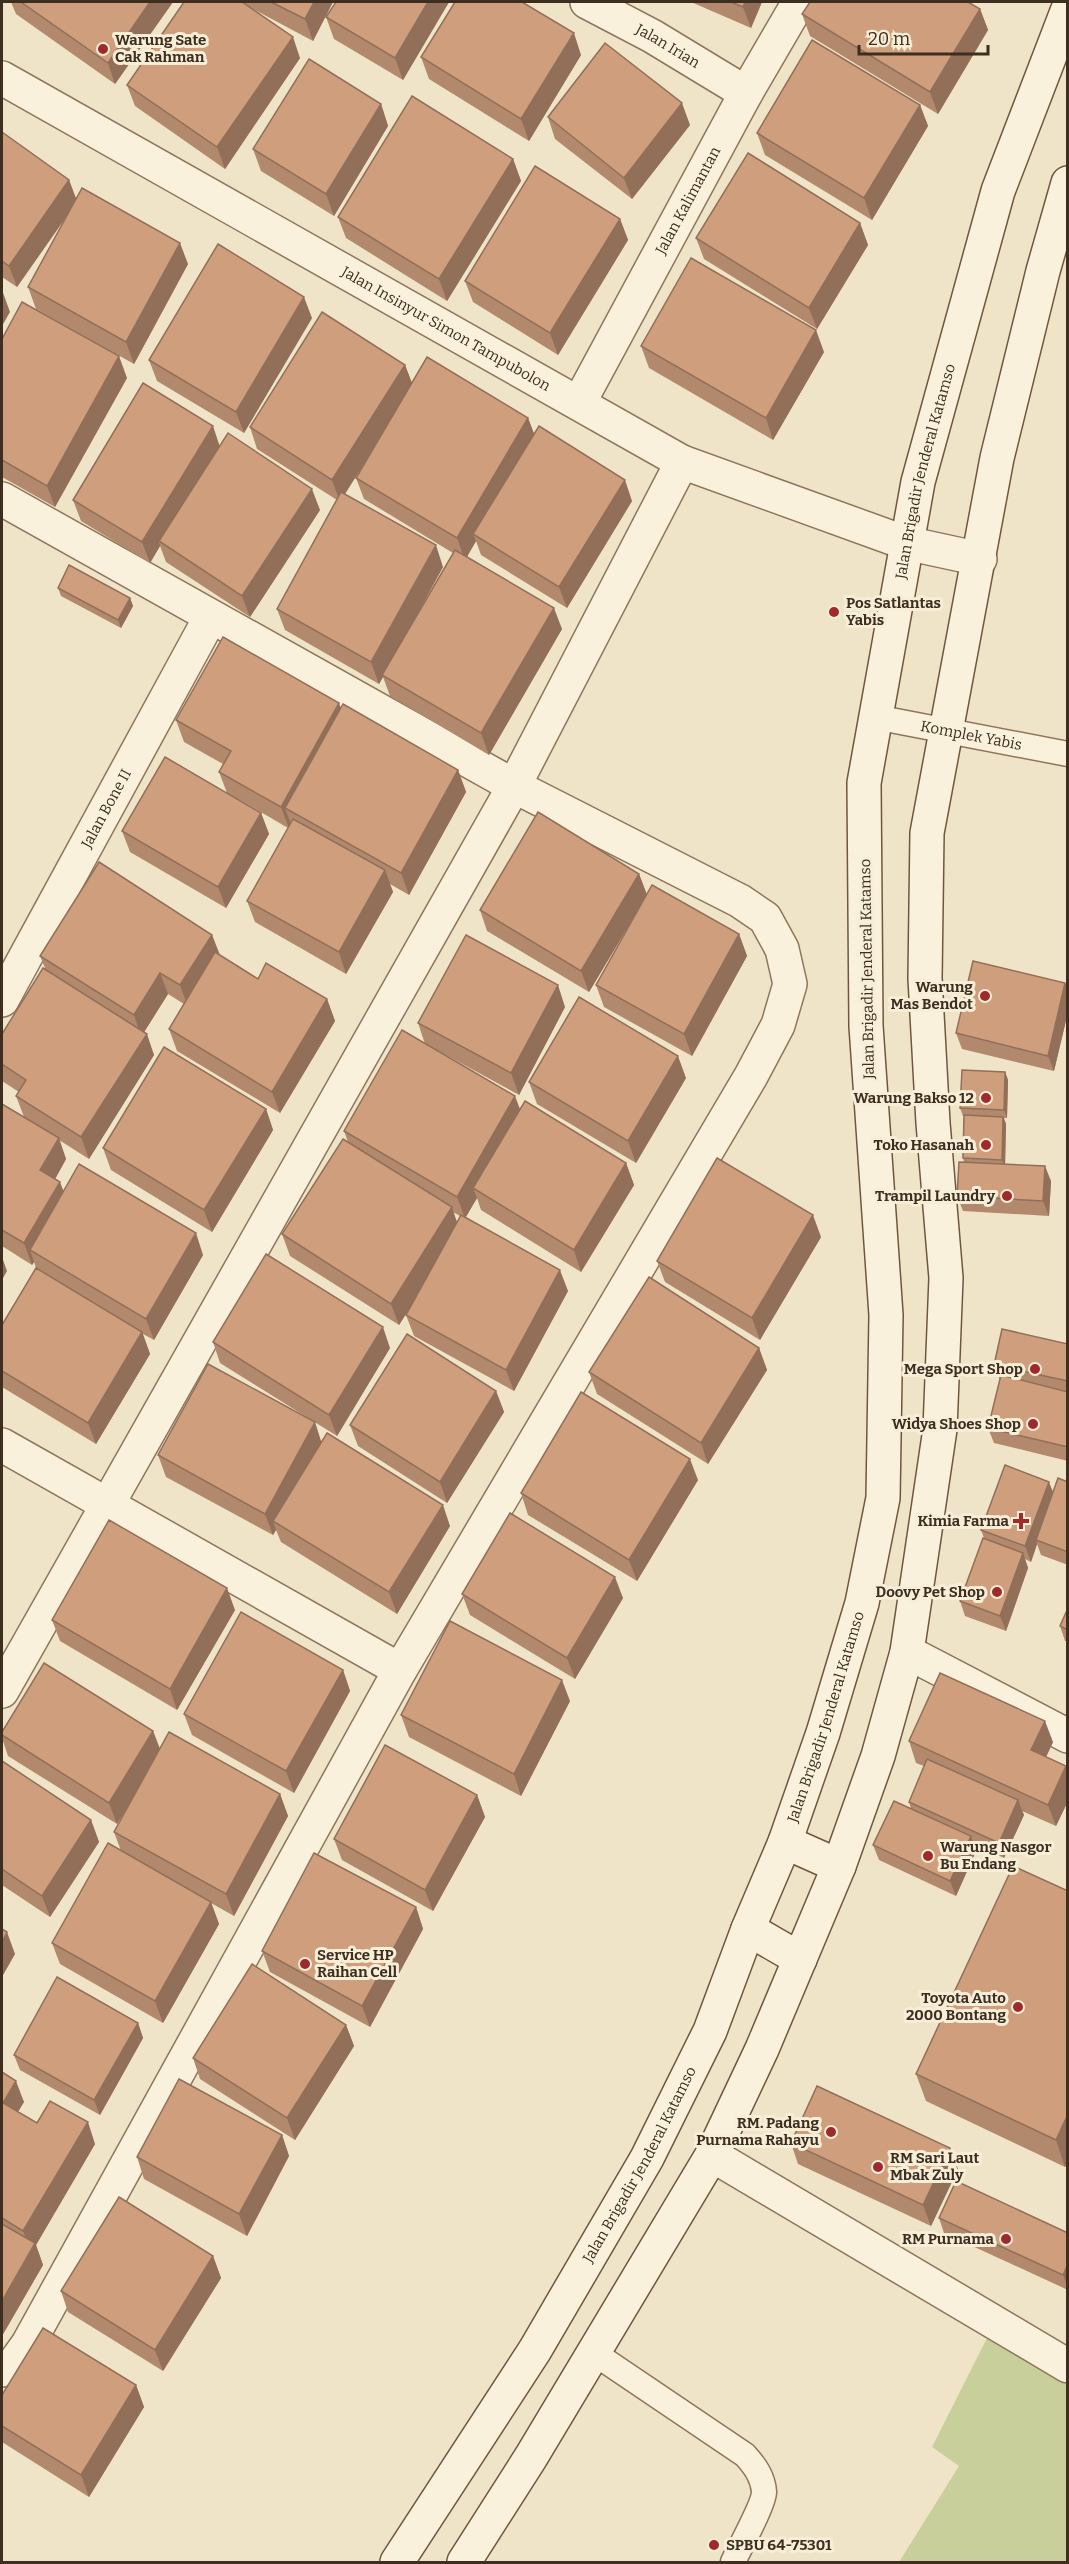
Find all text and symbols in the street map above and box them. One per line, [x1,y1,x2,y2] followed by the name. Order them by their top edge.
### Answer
[859,18,988,56] scale bar
[632,20,704,72] street label: Jalan Irian
[868,28,910,50] text: 20 m
[115,31,206,66] place label: Warung Sate Cak Rahman
[96,42,110,56] marker: Warung Sate Cak Rahman
[651,143,725,258] street label: Jalan Kalimantan
[338,262,554,395] street label: Jalan Insinyur Simon Tampubolon
[892,362,959,582] street label: Jalan Brigadir Jenderal Katamso
[846,594,941,629] place label: Pos Satlantas Yabis
[827,605,841,619] marker: Pos Satlantas Yabis
[919,717,1023,754] street label: Komplek Yabis
[77,766,135,852] street label: Jalan Bone II
[856,859,878,1080] street label: Jalan Brigadir Jenderal Katamso
[890,978,973,1013] place label: Warung Mas Bendot
[978,989,992,1003] marker: Warung Mas Bendot
[854,1089,974,1107] place label: Warung Bakso 12
[979,1091,993,1105] marker: Warung Bakso 12
[874,1136,975,1154] place label: Toko Hasanah
[979,1138,993,1152] marker: Toko Hasanah
[875,1187,996,1205] place label: Trampil Laundry
[1000,1189,1014,1203] marker: Trampil Laundry
[904,1360,1023,1378] place label: Mega Sport Shop
[1028,1362,1042,1376] marker: Mega Sport Shop
[892,1415,1021,1433] place label: Widya Shoes Shop
[1026,1417,1040,1431] marker: Widya Shoes Shop
[917,1512,1010,1530] place label: Kimia Farma
[1014,1514,1028,1528] marker: Kimia Farma
[876,1583,985,1601] place label: Doovy Pet Shop
[990,1585,1004,1599] marker: Doovy Pet Shop
[783,1609,868,1826] street label: Jalan Brigadir Jenderal Katamso
[940,1838,1051,1873] place label: Warung Nasgor Bu Endang
[921,1849,935,1863] marker: Warung Nasgor Bu Endang
[317,1946,397,1981] place label: Service HP Raihan Cell
[298,1957,312,1971] marker: Service HP Raihan Cell
[906,1989,1006,2024] place label: Toyota Auto 2000 Bontang
[1011,2000,1025,2014] marker: Toyota Auto 2000 Bontang
[578,2063,700,2267] street label: Jalan Brigadir Jenderal Katamso
[696,2114,820,2149] place label: RM. Padang Purnama Rahayu
[824,2125,838,2139] marker: RM. Padang Purnama Rahayu
[890,2149,980,2184] place label: RM Sari Laut Mbak Zuly
[871,2160,885,2174] marker: RM Sari Laut Mbak Zuly
[902,2230,995,2248] place label: RM Purnama
[999,2232,1013,2246] marker: RM Purnama
[726,2536,832,2554] place label: SPBU 64-75301
[707,2538,721,2552] marker: SPBU 64-75301

